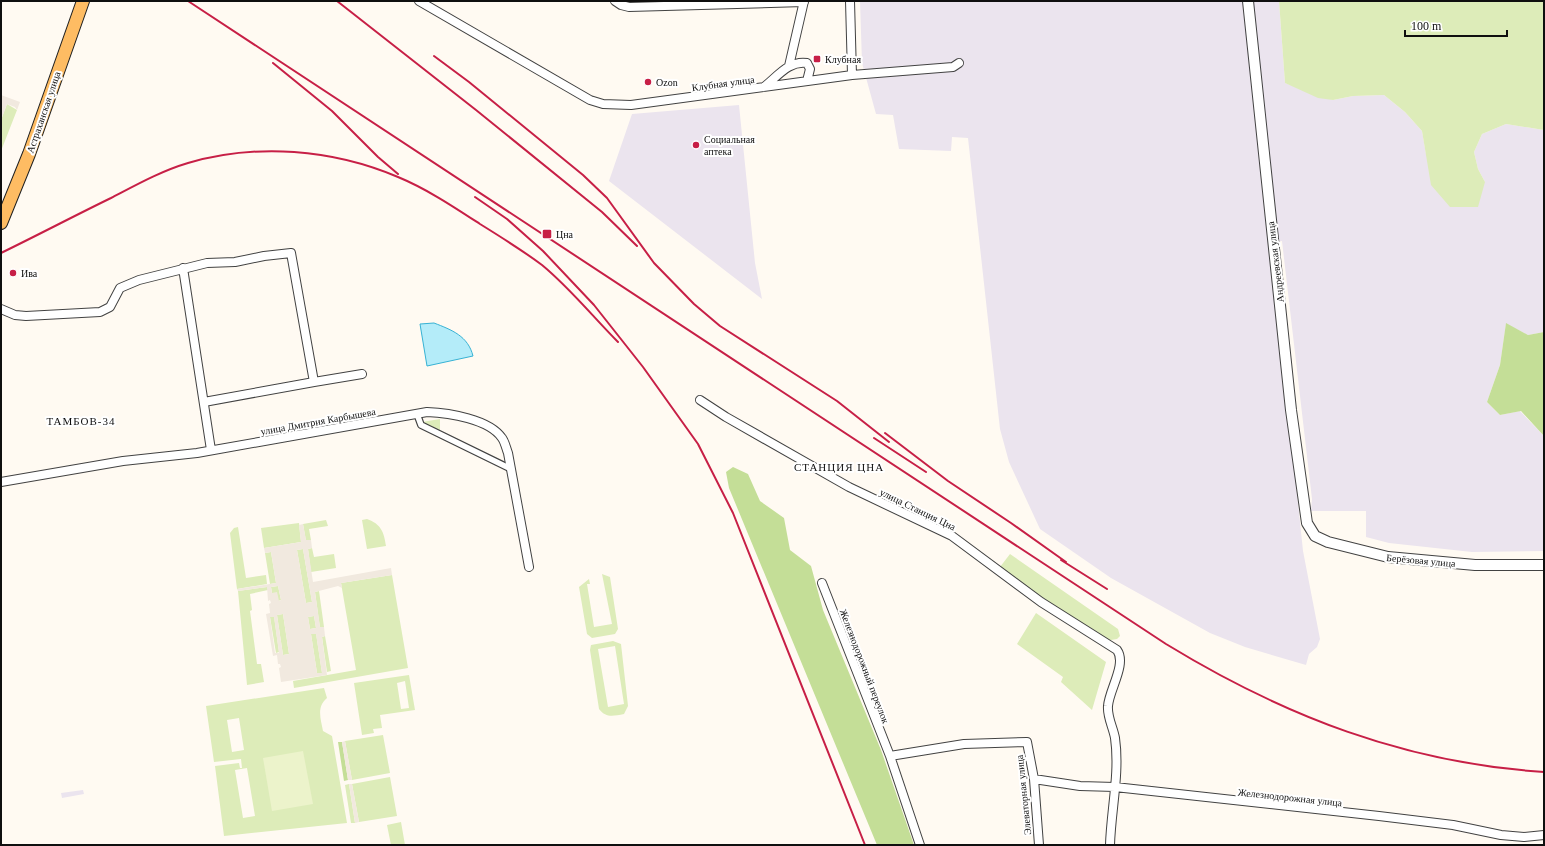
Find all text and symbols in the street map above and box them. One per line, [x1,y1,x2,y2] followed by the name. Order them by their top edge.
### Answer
[1405,12,1507,38] scale bar
[1411,19,1442,33] text: 100 m
[812,54,822,64] marker: Клубная
[825,54,861,65] place label: Клубная
[24,69,63,154] street label: Астраханская улица
[691,74,756,93] street label: Клубная улица
[643,77,653,87] marker: Ozon
[656,77,678,88] place label: Ozon
[704,134,755,157] place label: Социальная аптека
[691,140,701,150] marker: Социальная аптека
[1265,220,1286,303] street label: Андреевская улица
[541,228,553,240] marker: Цна
[556,229,574,240] place label: Цна
[8,268,18,278] marker: Ива
[21,268,38,279] place label: Ива
[260,406,377,437] street label: улица Дмитрия Карбышева
[46,415,116,427] district label: ТАМБОВ-34
[794,461,884,473] district label: СТАНЦИЯ ЦНА
[878,486,958,533] street label: улица Станция Цна
[1386,552,1457,569] street label: Берёзовая улица
[838,607,891,725] street label: Железнодорожный переулок
[1014,754,1033,836] street label: Элеваторная улица
[1237,787,1343,809] street label: Железнодорожная улица

